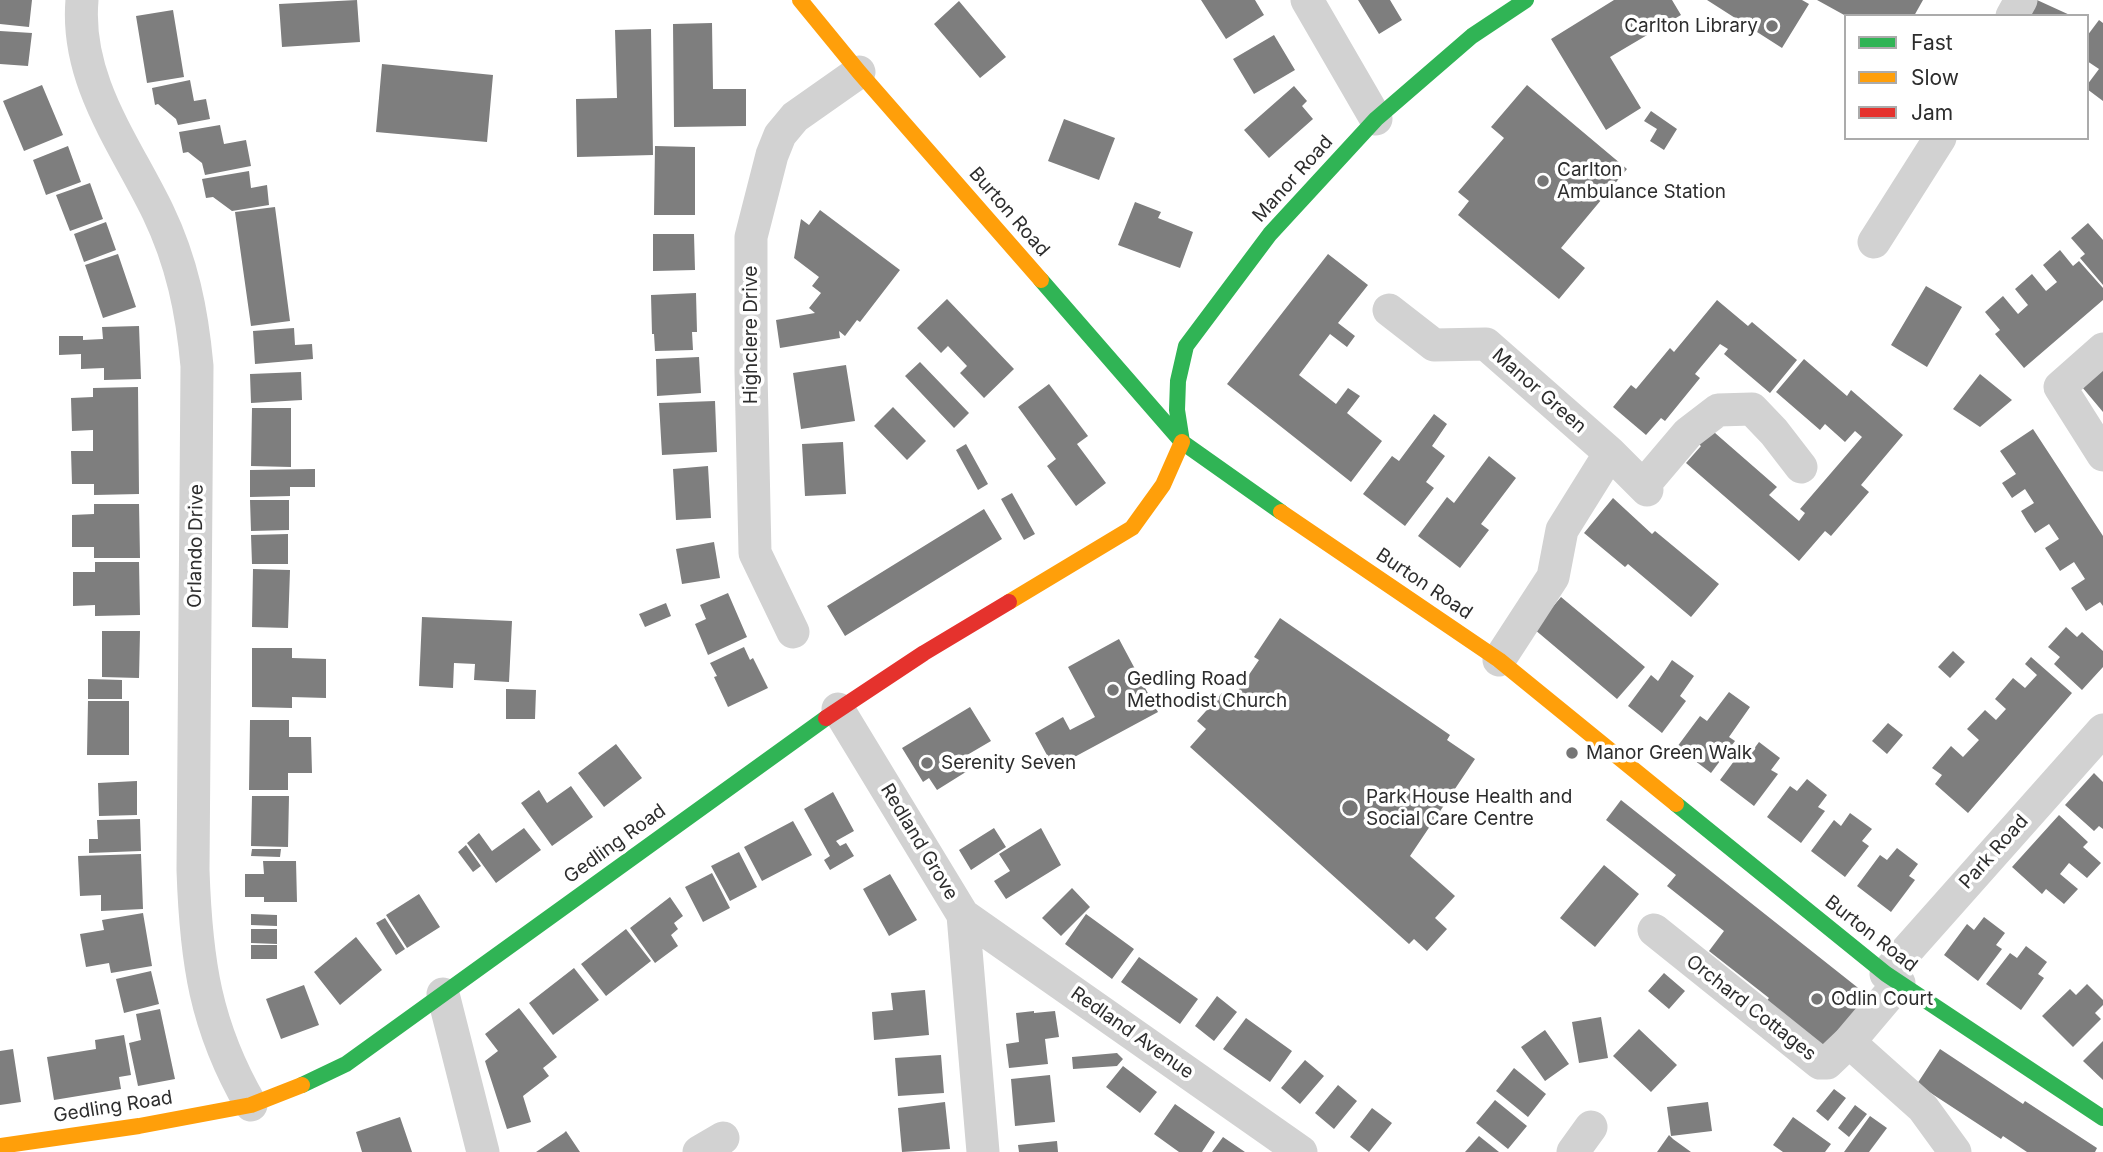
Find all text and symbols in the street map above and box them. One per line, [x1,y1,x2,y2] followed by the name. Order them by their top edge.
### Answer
[1844,14,2089,140] legend
[1624,15,1758,37] place label: Carlton Library
[1764,18,1780,34] marker: Carlton Library
[1911,30,1953,55] text: Fast
[1911,65,1959,90] text: Slow
[1911,100,1953,125] text: Jam
[1248,131,1338,227] street label: Manor Road
[1557,159,1726,203] place label: Carlton Ambulance Station
[964,163,1054,261] street label: Burton Road
[1535,173,1551,189] marker: Carlton Ambulance Station
[740,266,762,404] street label: Highclere Drive
[1487,344,1591,438] street label: Manor Green
[184,484,208,608] street label: Orlando Drive
[1372,544,1476,624] street label: Burton Road
[1127,668,1287,712] place label: Gedling Road Methodist Church
[1105,682,1121,698] marker: Gedling Road Methodist Church
[1586,742,1752,764] place label: Manor Green Walk
[1564,745,1580,761] marker: Manor Green Walk
[941,752,1076,774] place label: Serenity Seven
[919,755,935,771] marker: Serenity Seven
[875,780,963,904] street label: Redland Grove
[1366,786,1572,830] place label: Park House Health and Social Care Centre
[1340,798,1360,818] marker: Park House Health and Social Care Centre
[560,799,670,889] street label: Gedling Road
[1955,810,2033,894] street label: Park Road
[1820,891,1922,977] street label: Burton Road
[1681,950,1821,1066] street label: Orchard Cottages
[1066,982,1198,1084] street label: Redland Avenue
[1831,988,1933,1010] place label: Odlin Court
[1809,991,1825,1007] marker: Odlin Court
[52,1086,174,1128] street label: Gedling Road

